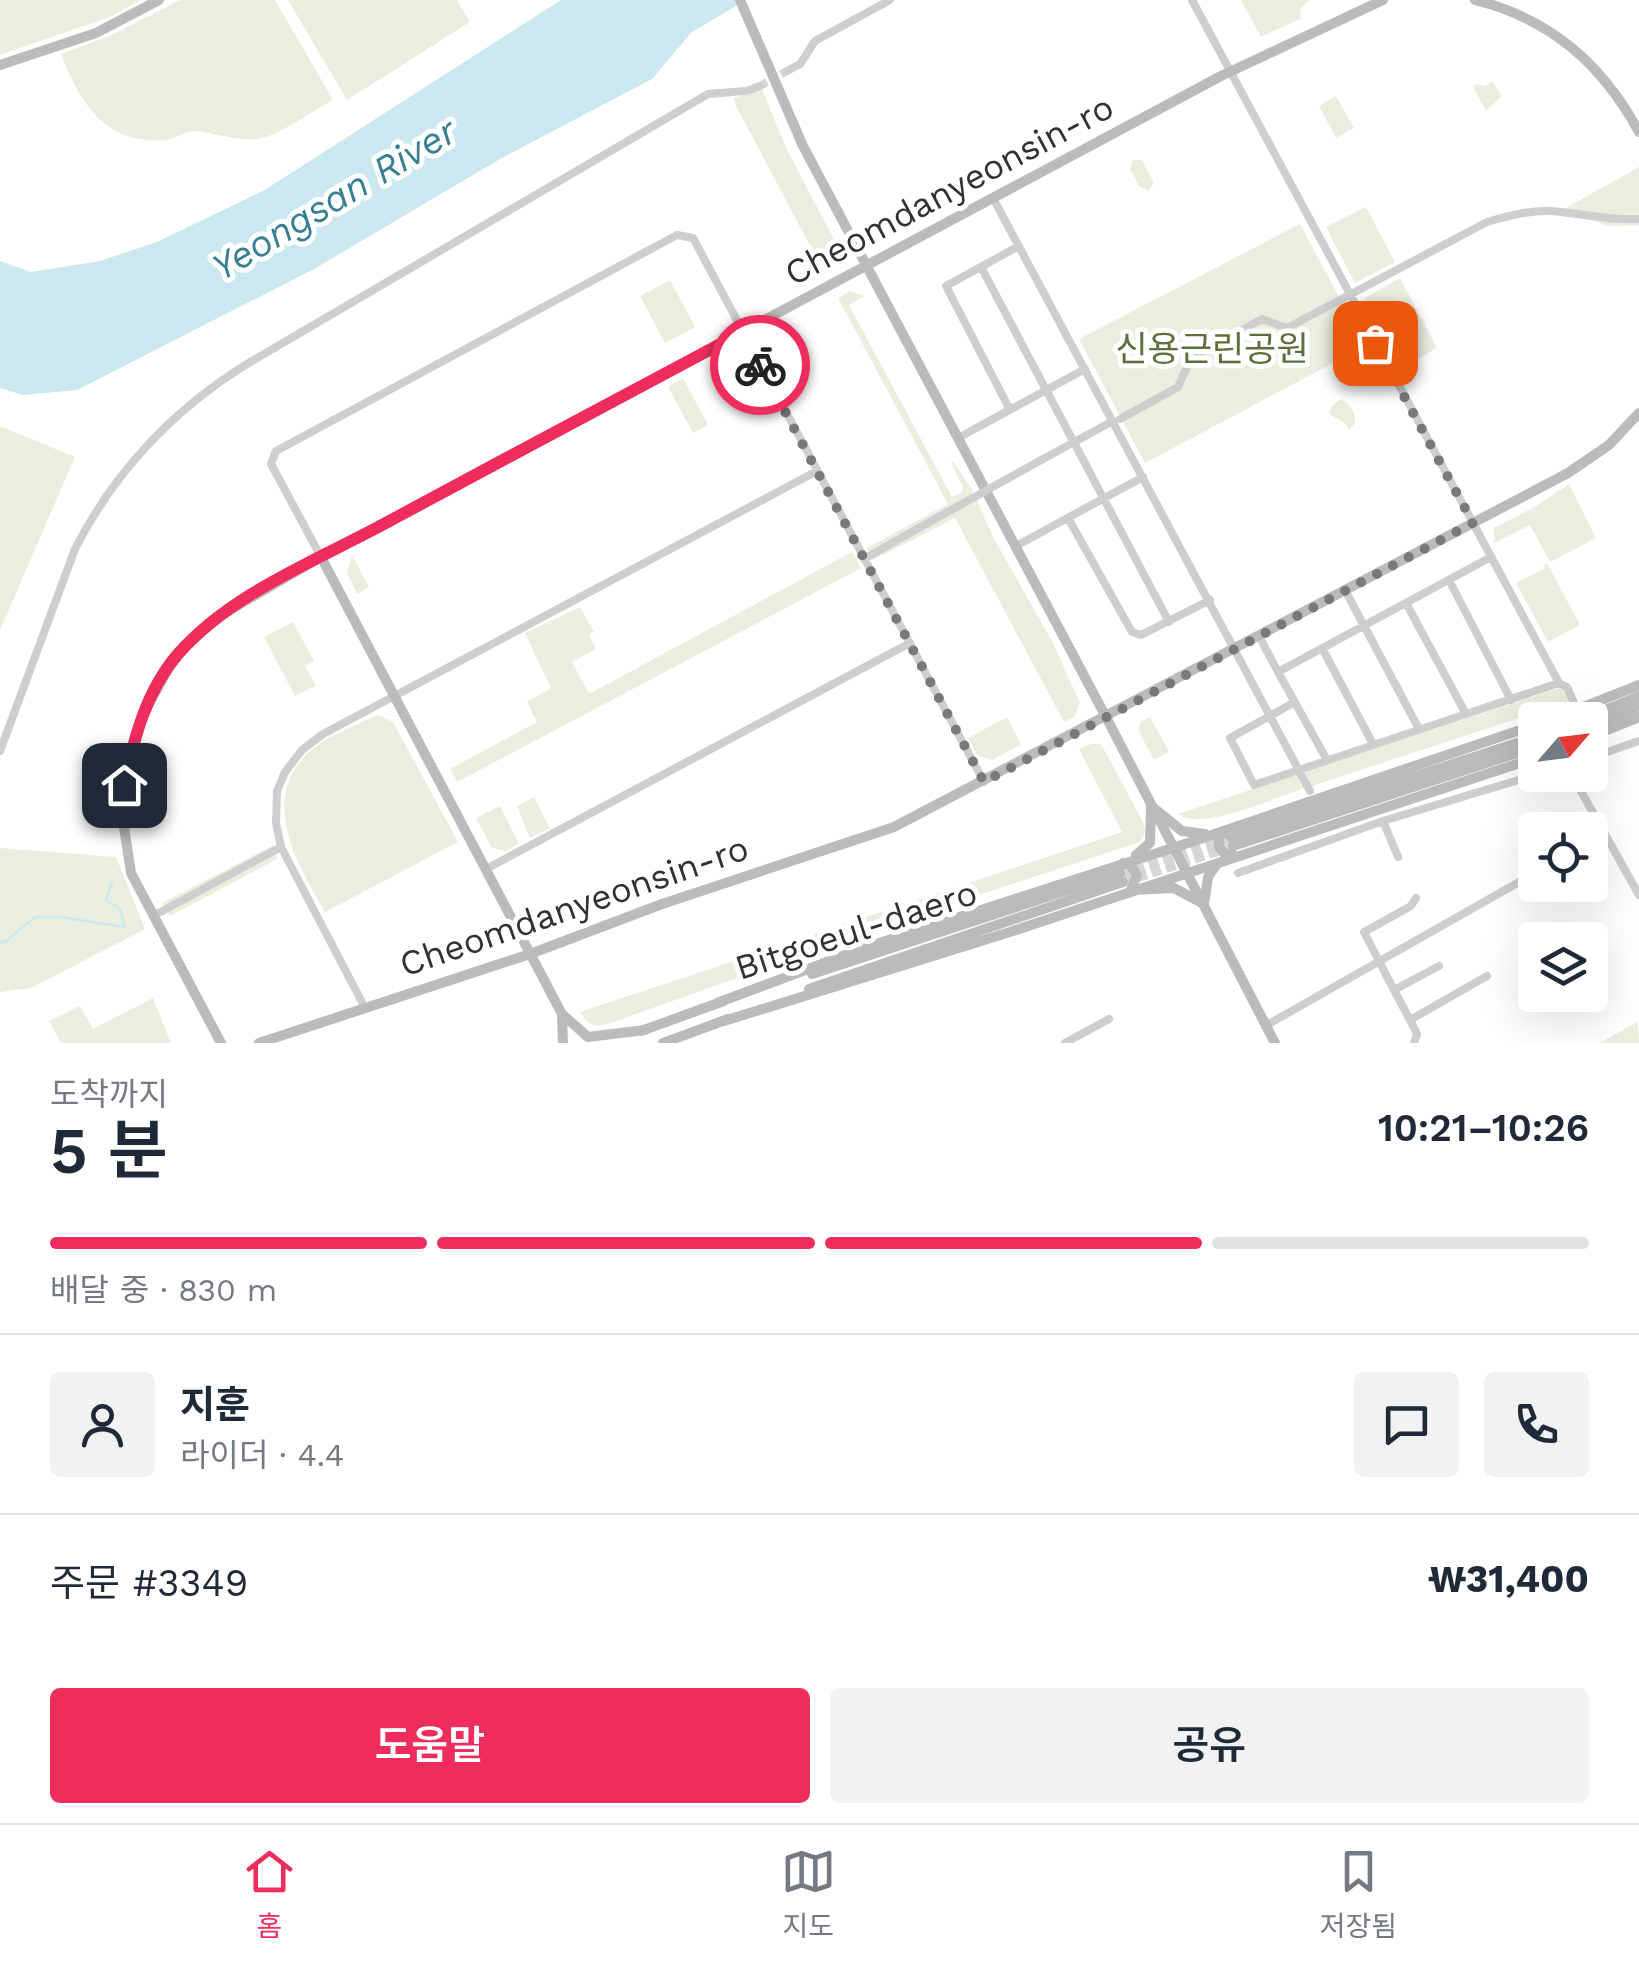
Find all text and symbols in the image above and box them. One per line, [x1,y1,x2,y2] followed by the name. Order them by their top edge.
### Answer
[778,86,1120,294] street label: Cheomdanyeonsin-ro
[204,108,465,289] water label: Yeongsan River
[1333,301,1418,386] pin
[710,315,810,415] courier
[1348,316,1403,371] icon: bag
[1115,328,1309,370] park label: 신용근린공원
[733,338,788,393] icon: bike
[1518,702,1608,792] north arrow
[1518,702,1608,1012] map controls
[82,743,167,828] pin
[97,758,152,813] icon: home
[1518,812,1608,902] button: locate
[394,827,754,985] street label: Cheomdanyeonsin-ro
[730,871,982,989] street label: Bitgoeul-daero
[1518,922,1608,1012] button: layers
[50,1075,168,1113] text: 도착까지
[1378,1106,1589,1150] text: 10:21–10:26
[50,1113,168,1189] text: 5 분
[50,1271,277,1309] text: 배달 중 · 830 m
[50,1372,155,1477] button: person
[1354,1372,1459,1477] button: chat
[1484,1372,1589,1477] button: phone
[180,1383,250,1427] text: 지훈
[180,1436,344,1474] text: 라이더 · 4.4
[1428,1557,1589,1601] text: ₩31,400
[50,1561,248,1605] text: 주문 #3349
[50,1688,810,1803] button: 도움말
[830,1688,1589,1803] button: 공유
[242,1844,297,1944] tab: 홈
[781,1844,836,1944] tab: 지도
[1320,1844,1397,1944] tab: 저장됨

